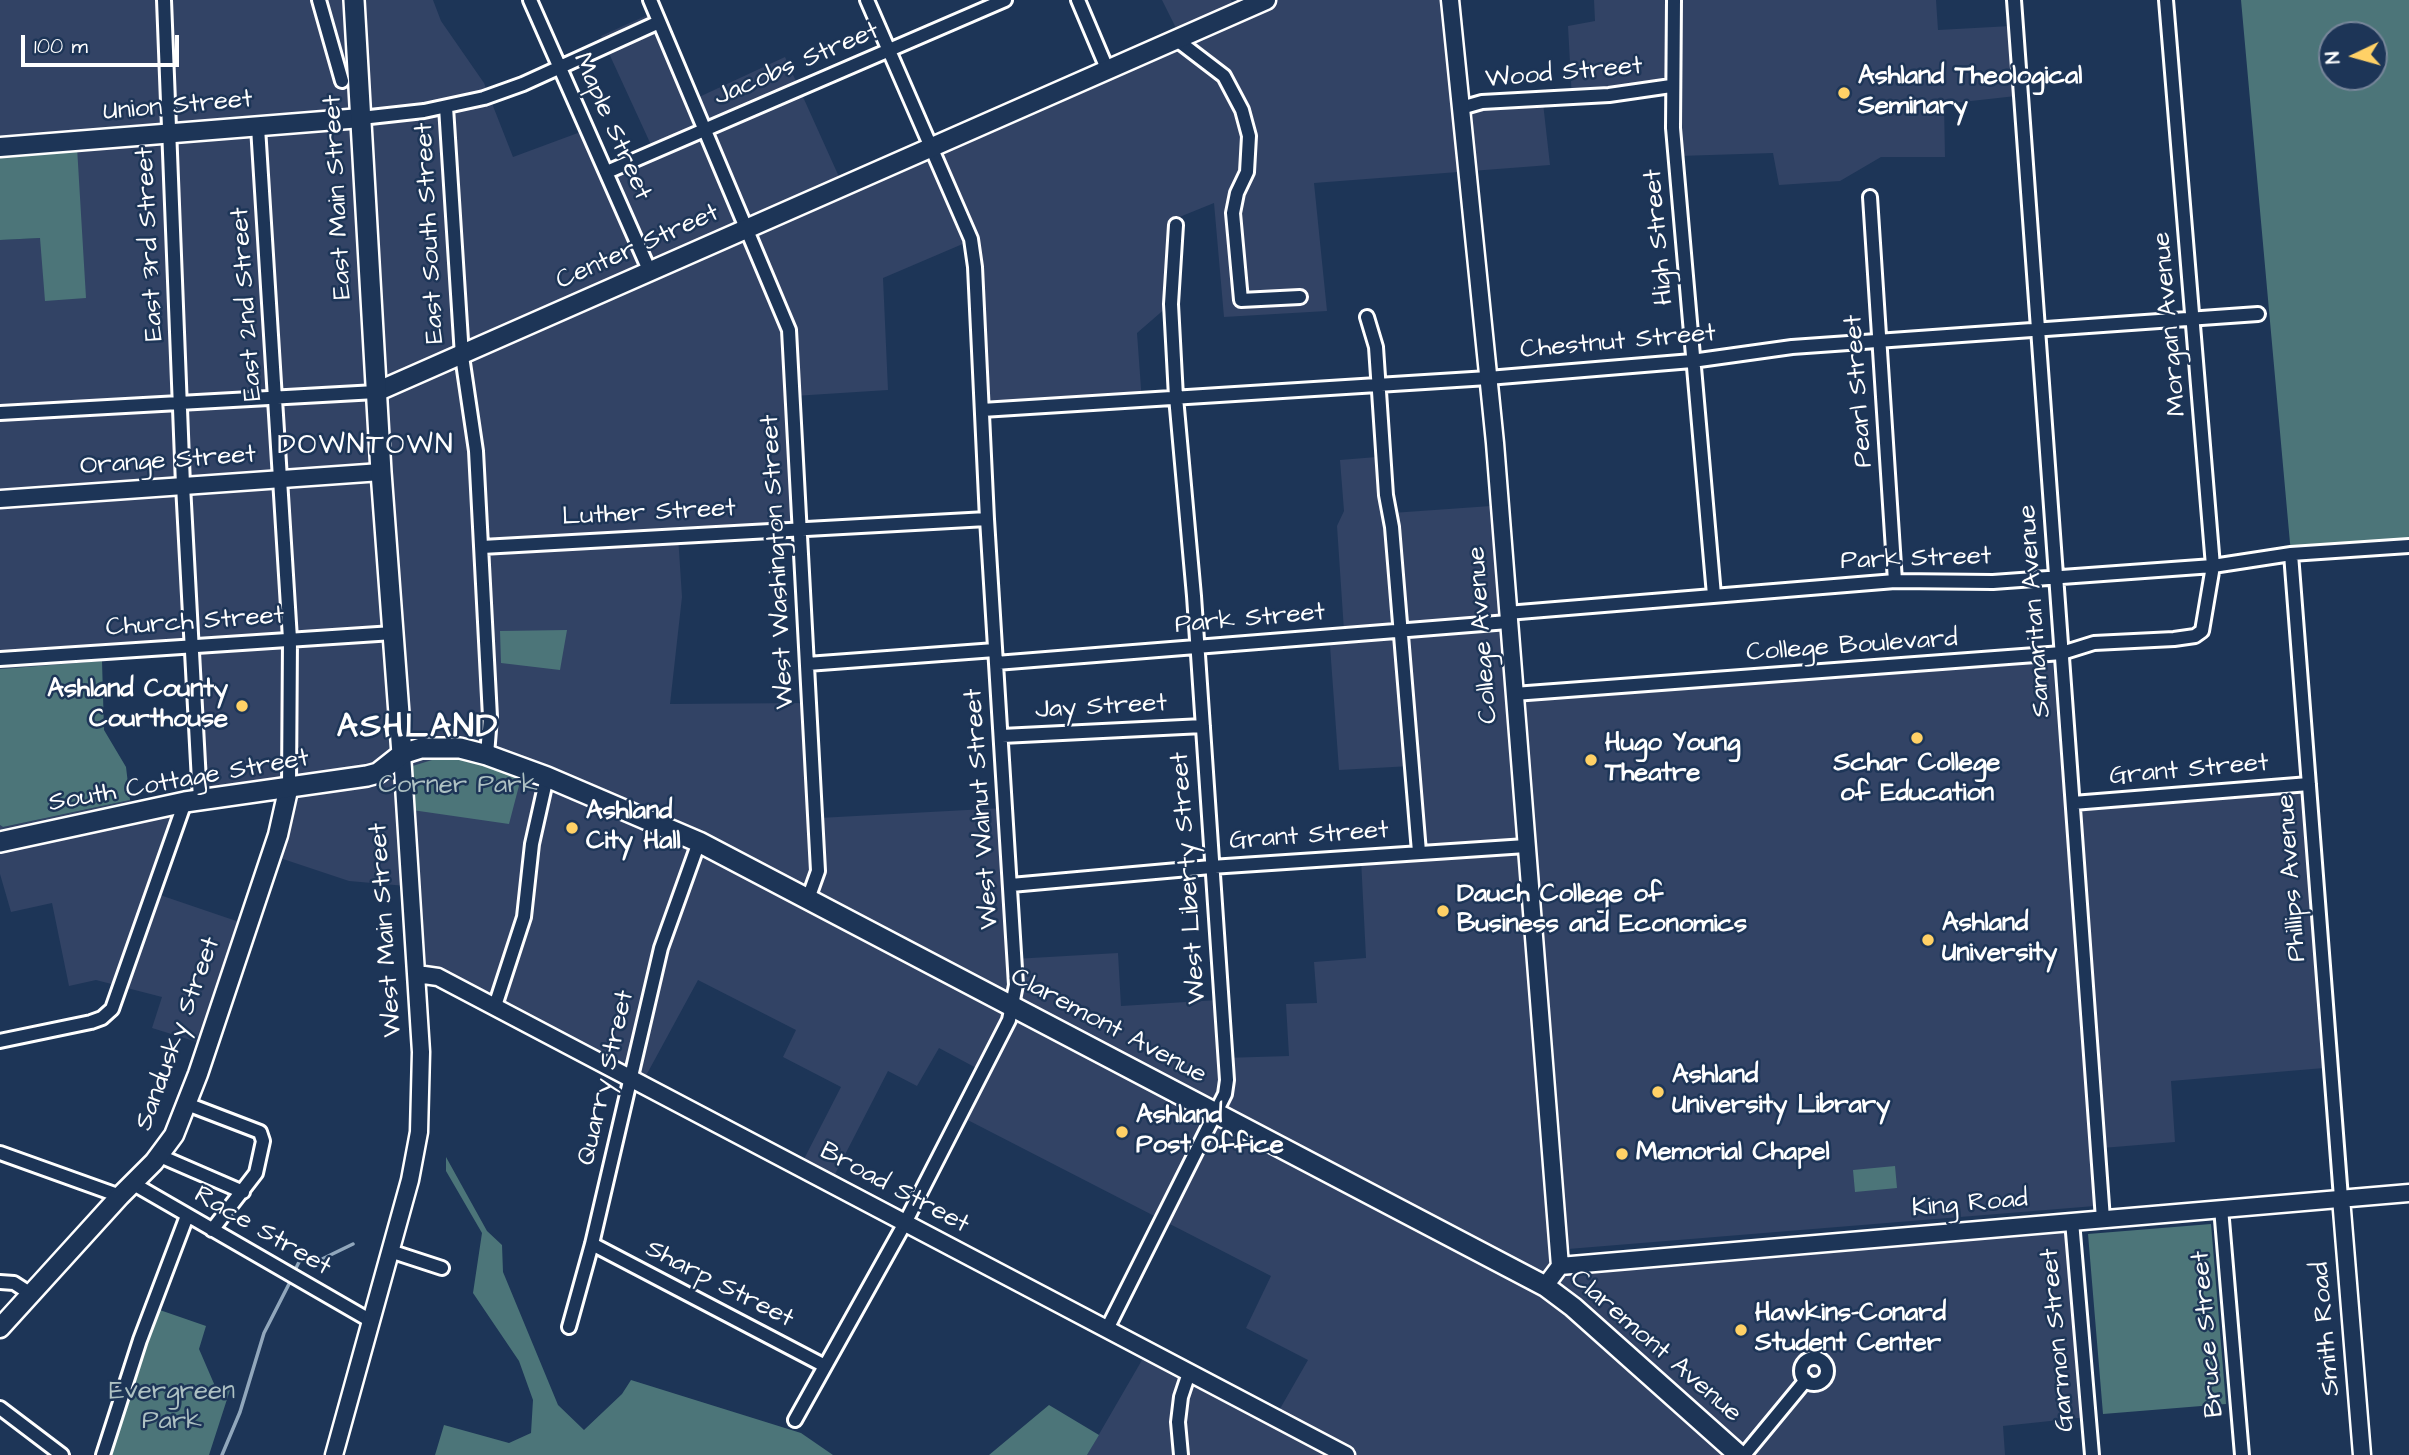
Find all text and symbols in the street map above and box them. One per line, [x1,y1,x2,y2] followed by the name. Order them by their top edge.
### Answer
[710,16,884,114] street label: Jacobs Street
[24,21,182,65] scale bar
[2318,21,2388,91] north arrow
[34,32,88,61] text: 100 m
[565,48,657,206] street label: Maple Street
[2320,51,2348,65] text: N
[1484,52,1644,96] street label: Wood Street
[1858,62,2082,124] place label: Ashland Theological Seminary
[102,85,254,129] street label: Union Street
[1836,85,1852,101] marker: Ashland Theological Seminary
[318,94,360,300] street label: East Main Street
[410,122,452,344] street label: East South Street
[130,146,172,342] street label: East 3rd Street
[1639,168,1681,306] street label: High Street
[552,198,724,298] street label: Center Street
[226,206,270,402] street label: East 2nd Street
[2147,230,2195,418] street label: Morgan Avenue
[1839,314,1881,468] street label: Pearl Street
[1519,319,1717,367] street label: Chestnut Street
[756,414,802,710] street label: West Washington Street
[279,430,453,464] district label: DOWNTOWN
[79,440,257,484] street label: Orange Street
[561,494,737,534] street label: Luther Street
[2013,504,2059,718] street label: Samaritan Avenue
[1840,542,1992,578] street label: Park Street
[1462,545,1506,725] street label: College Avenue
[1174,598,1326,642] street label: Park Street
[105,601,285,645] street label: Church Street
[1745,624,1959,670] street label: College Boulevard
[47,675,228,736] place label: Ashland County Courthouse
[959,687,1007,931] street label: West Walnut Street
[1034,689,1168,727] street label: Jay Street
[234,698,250,714] marker: Ashland County Courthouse
[338,709,498,749] district label: ASHLAND
[1605,729,1741,790] place label: Hugo Young Theatre
[1909,730,1925,746] marker: Schar College of Education
[46,744,312,820] street label: South Cottage Street
[2108,748,2270,794] street label: Grant Street
[1834,749,2000,810] place label: Schar College of Education
[1166,751,1214,1005] street label: West Liberty Street
[1583,752,1599,768] marker: Hugo Young Theatre
[378,771,538,803] park label: Corner Park
[2272,793,2314,963] street label: Phillips Avenue
[586,797,681,858] place label: Ashland City Hall
[1228,816,1390,858] street label: Grant Street
[564,820,580,836] marker: Ashland City Hall
[364,822,410,1038] street label: West Main Street
[1457,880,1747,942] place label: Dauch College of Business and Economics
[1435,903,1451,919] marker: Dauch College of Business and Economics
[1942,909,2057,970] place label: Ashland University
[1920,932,1936,948] marker: Ashland University
[130,933,228,1135] street label: Sandusky Street
[1005,962,1211,1092] street label: Claremont Avenue
[572,988,642,1168] street label: Quarry Street
[1672,1061,1890,1122] place label: Ashland University Library
[1650,1084,1666,1100] marker: Ashland University Library
[1136,1101,1284,1162] place label: Ashland Post Office
[1114,1124,1130,1140] marker: Ashland Post Office
[814,1137,974,1241] street label: Broad Street
[1636,1138,1830,1170] place label: Memorial Chapel
[1614,1146,1630,1162] marker: Memorial Chapel
[188,1180,336,1284] street label: Race Street
[1911,1184,2029,1226] street label: King Road
[640,1234,798,1336] street label: Sharp Street
[2035,1247,2083,1433] street label: Garmon Street
[2186,1249,2232,1419] street label: Bruce Street
[2306,1261,2348,1397] street label: Smith Road
[1563,1264,1747,1430] street label: Claremont Avenue
[1755,1299,1946,1360] place label: Hawkins-Conard Student Center
[1733,1322,1749,1338] marker: Hawkins-Conard Student Center
[109,1377,235,1438] park label: Evergreen Park

